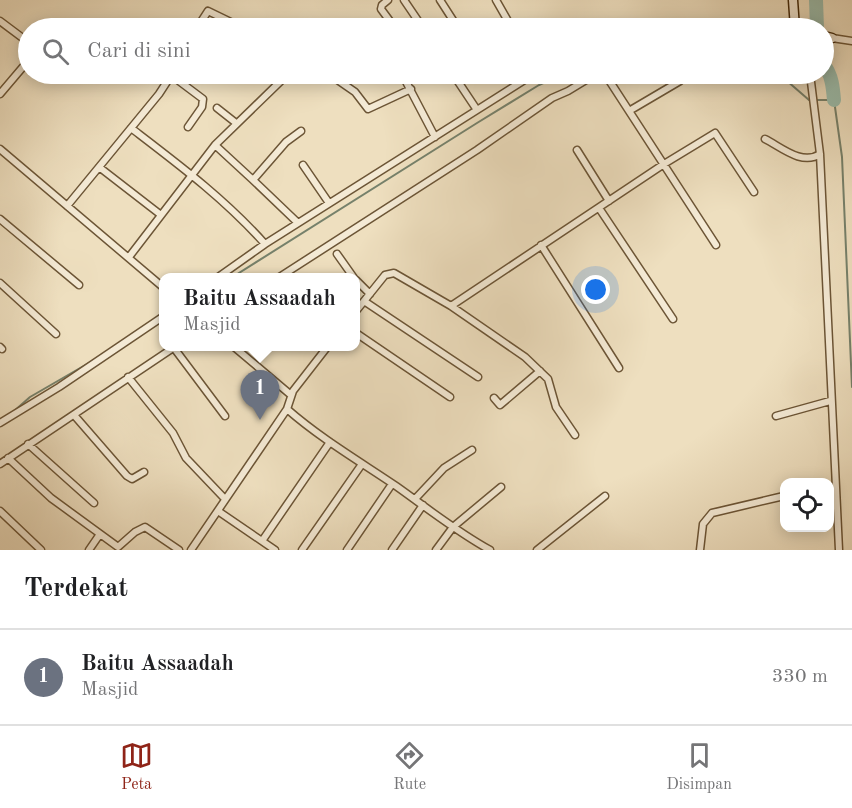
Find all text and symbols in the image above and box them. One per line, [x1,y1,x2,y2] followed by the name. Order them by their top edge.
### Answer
[18,18,834,84] search box
[39,35,72,68] icon: search
[87,40,191,62] text: Cari di sini
[159,273,360,351] popup
[581,275,610,304] your location
[183,288,336,310] text: Baitu Assaadah
[183,315,241,335] text: Masjid
[240,370,280,420] pin: 1
[780,478,834,532] map controls
[780,478,834,532] button: locate
[24,576,128,602] text: Terdekat
[81,653,234,675] text: Baitu Assaadah
[38,667,49,687] text: 1
[772,667,828,687] text: 330 m
[81,680,139,700] text: Masjid
[120,739,153,795] tab: Peta
[393,739,426,795] tab: Rute
[666,739,732,795] tab: Disimpan

